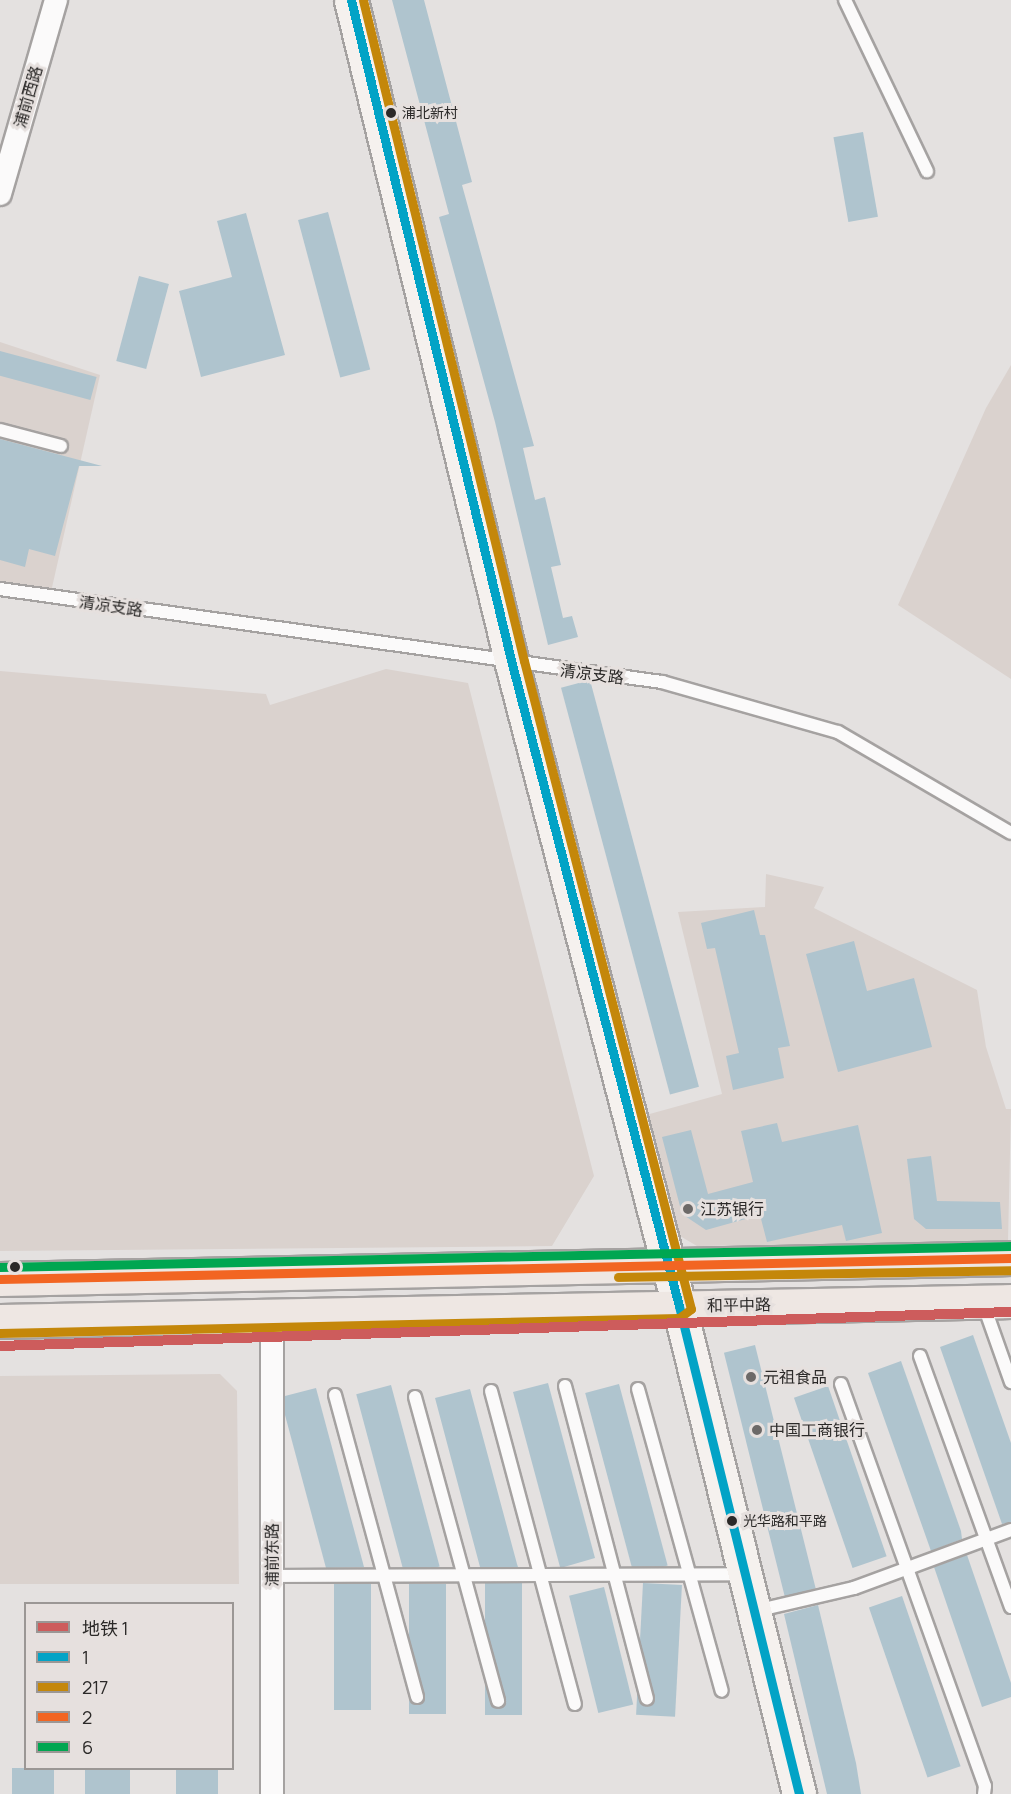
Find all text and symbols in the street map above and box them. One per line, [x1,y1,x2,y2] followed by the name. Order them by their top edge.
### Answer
[10,64,46,130] street label: 浦前西路
[402,105,458,121] place label: 浦北新村
[385,107,397,119] marker: 浦北新村
[78,592,144,620] street label: 清凉支路
[559,661,625,687] street label: 清凉支路
[700,1199,764,1219] place label: 江苏银行
[681,1202,695,1216] marker: 江苏银行
[9,1261,21,1273] unlabelled marker
[707,1295,771,1315] street label: 和平中路
[763,1367,827,1387] place label: 元祖食品
[744,1370,758,1384] marker: 元祖食品
[769,1420,865,1440] place label: 中国工商银行
[750,1423,764,1437] marker: 中国工商银行
[743,1513,827,1529] place label: 光华路和平路
[726,1515,738,1527] marker: 光华路和平路
[262,1523,282,1587] street label: 浦前东路
[24,1602,234,1770] legend
[82,1616,129,1640] text: 地铁 1
[82,1645,89,1669] text: 1
[82,1675,108,1699] text: 217
[82,1705,92,1729] text: 2
[82,1735,93,1759] text: 6

